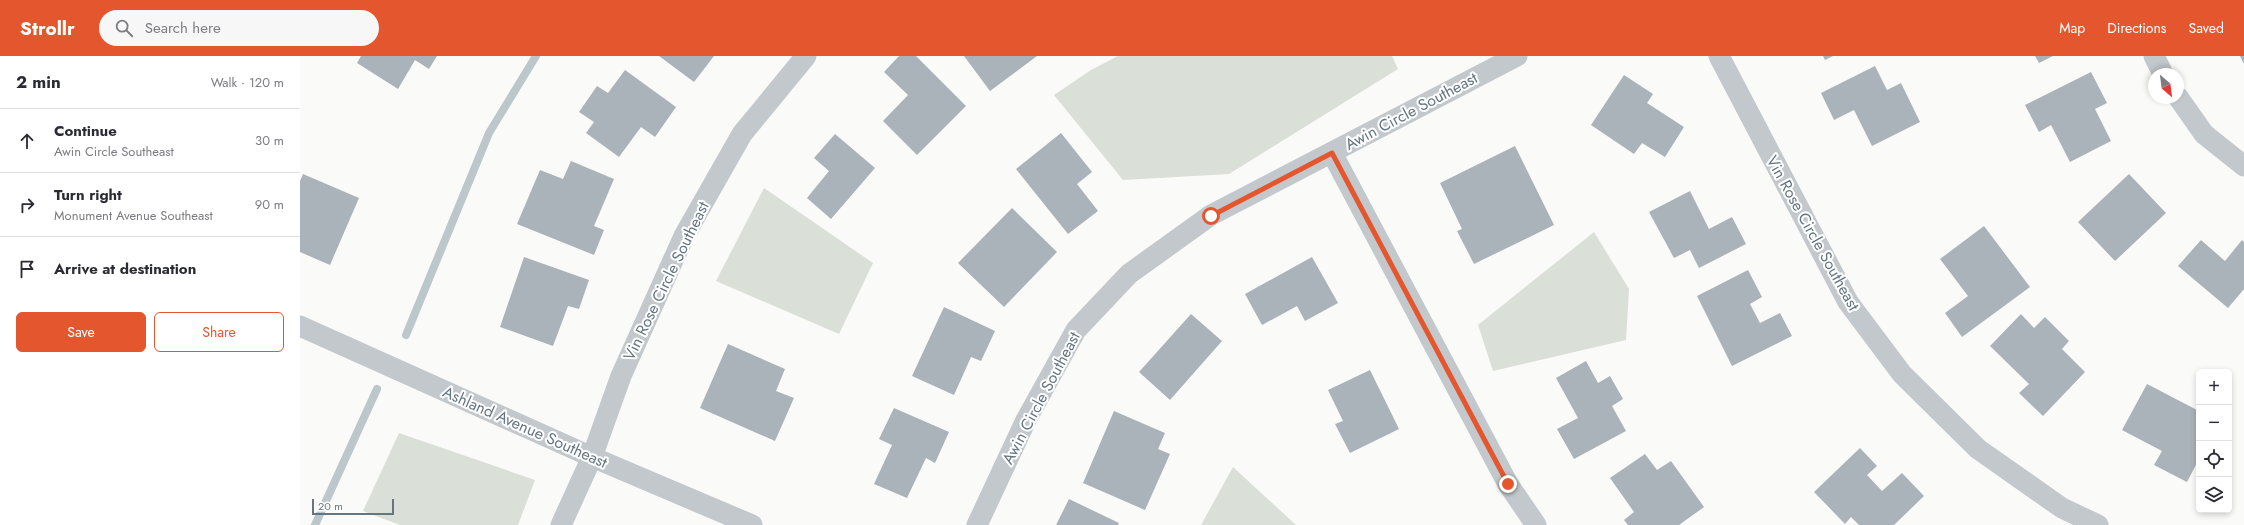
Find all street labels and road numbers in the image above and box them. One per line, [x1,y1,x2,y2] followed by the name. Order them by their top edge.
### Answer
[1341,66,1481,156] street label: Awin Circle Southeast
[1761,151,1865,315] street label: Vin Rose Circle Southeast
[617,198,715,364] street label: Vin Rose Circle Southeast
[996,328,1086,468] street label: Awin Circle Southeast
[439,380,611,474] street label: Ashland Avenue Southeast

